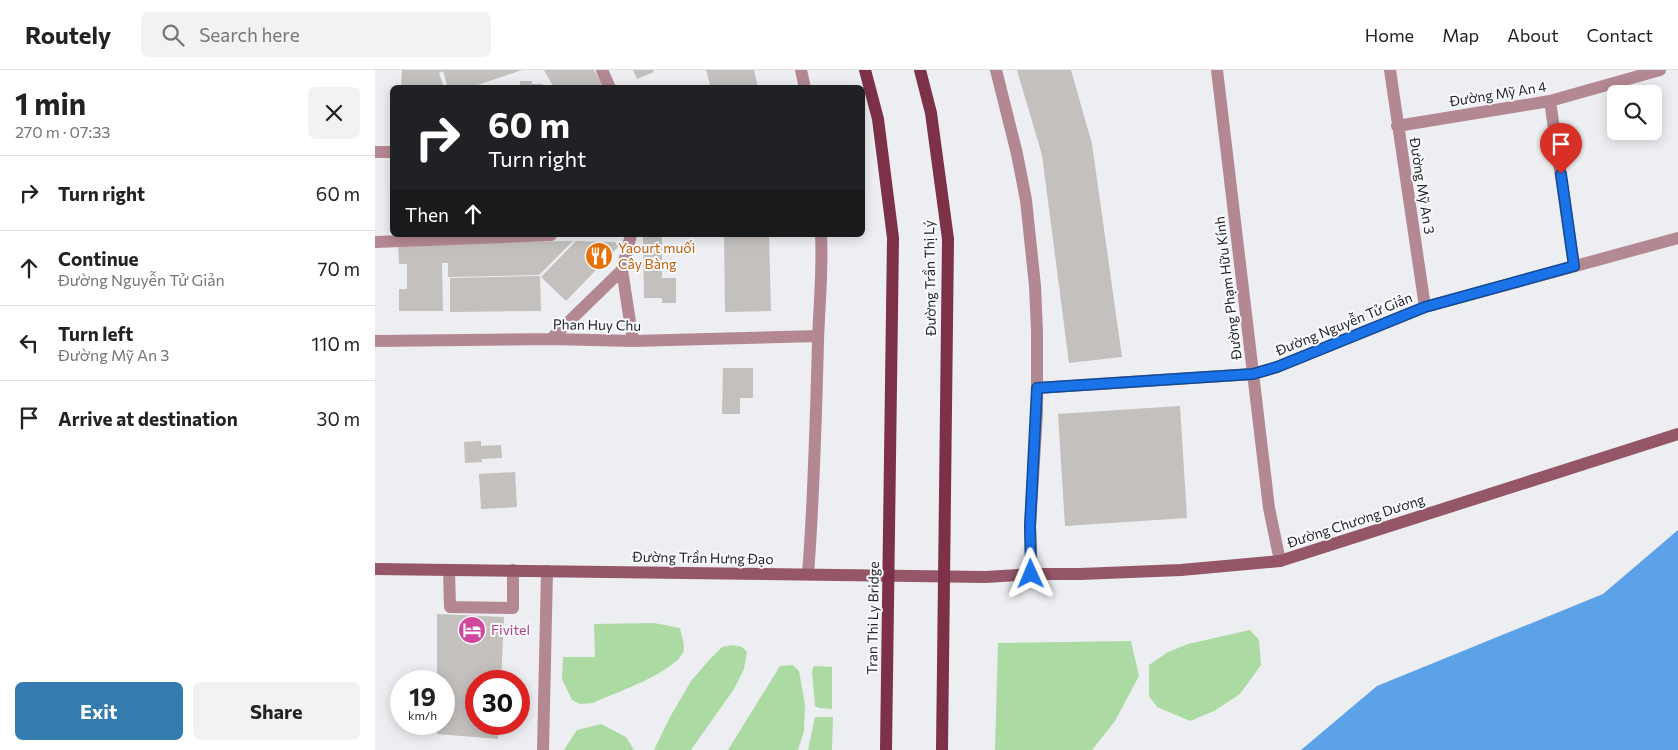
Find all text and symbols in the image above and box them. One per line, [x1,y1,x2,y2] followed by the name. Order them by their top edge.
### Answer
[141,12,491,57] search box
[25,20,111,49] text: Routely
[159,21,187,49] icon: search
[199,23,300,46] text: Search here
[1365,24,1414,46] text: Home
[1442,24,1479,46] text: Map
[1507,24,1559,46] text: About
[1587,24,1653,46] text: Contact
[1447,77,1548,110] street label: Đường Mỹ An 4
[15,84,86,121] text: 1 min
[1607,85,1662,140] map controls
[1607,85,1662,140] button: search
[308,87,360,139] button: close
[488,102,570,145] text: 60 m
[405,105,470,170] icon: right
[15,122,110,141] text: 270 m · 07:33
[1540,123,1582,174] pin
[1547,130,1575,158] icon: arrive
[1406,135,1439,235] street label: Đường Mỹ An 3
[488,145,586,172] text: Turn right
[15,179,43,207] icon: right
[58,182,145,205] text: Turn right
[316,182,360,205] text: 60 m
[459,200,487,228] icon: ahead
[405,203,449,226] text: Then
[1210,215,1245,362] street label: Đường Phạm Hữu Kính
[920,220,939,337] street label: Đường Trần Thị Lý
[618,239,695,272] place label: Yaourt muối Cây Bàng
[584,241,614,271] restaurant icon: Yaourt muối Cây Bàng
[58,247,138,270] text: Continue
[15,254,43,282] icon: ahead
[317,257,360,280] text: 70 m
[58,270,225,289] text: Đường Nguyễn Tử Giản
[1272,288,1415,359] street label: Đường Nguyễn Tử Giản
[553,315,641,334] street label: Phan Huy Chu
[58,322,133,345] text: Turn left
[15,329,43,357] icon: left
[311,332,360,355] text: 110 m
[58,345,169,364] text: Đường Mỹ An 3
[15,404,43,432] icon: arrive
[58,407,238,430] text: Arrive at destination
[317,407,360,430] text: 30 m
[1284,490,1427,551] street label: Đường Chương Dương
[1004,547,1056,599] position arrow
[631,548,774,567] street label: Đường Trần Hưng Đạo
[863,561,882,675] street label: Tran Thi Ly Bridge
[457,615,487,645] hotel icon: Fivitel
[491,621,530,638] place label: Fivitel
[465,670,530,735] speed limit sign: 30
[409,681,436,711] text: 19
[15,682,183,740] button: Exit
[193,682,360,740] button: Share
[408,708,437,722] text: km/h

